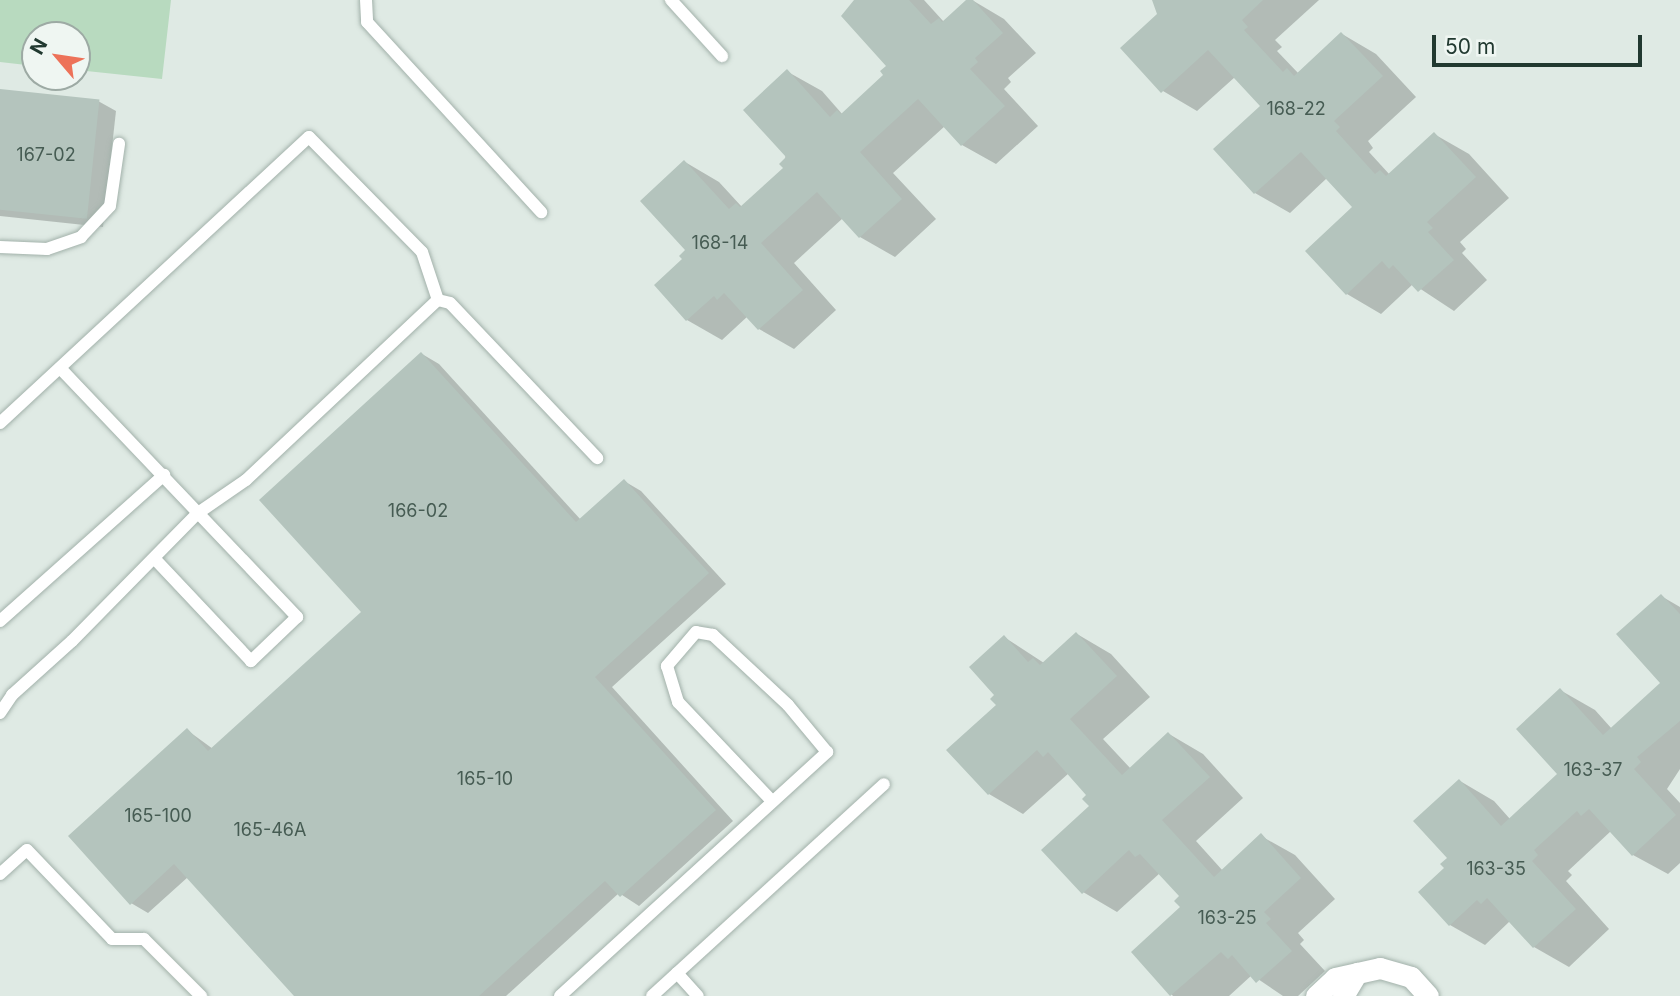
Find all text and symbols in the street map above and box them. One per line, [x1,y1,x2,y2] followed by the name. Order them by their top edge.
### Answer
[21,21,91,91] north arrow
[1435,21,1645,65] scale bar
[1445,34,1495,59] text: 50 m
[25,35,53,58] text: N
[1266,98,1326,120] house number: 168-22
[16,144,76,166] house number: 167-02
[692,232,748,254] house number: 168-14
[388,500,448,522] house number: 166-02
[1564,759,1622,781] house number: 163-37
[457,768,513,790] house number: 165-10
[124,805,192,827] house number: 165-100
[234,819,306,841] house number: 165-46A
[1466,858,1526,880] house number: 163-35
[1197,907,1257,929] house number: 163-25

